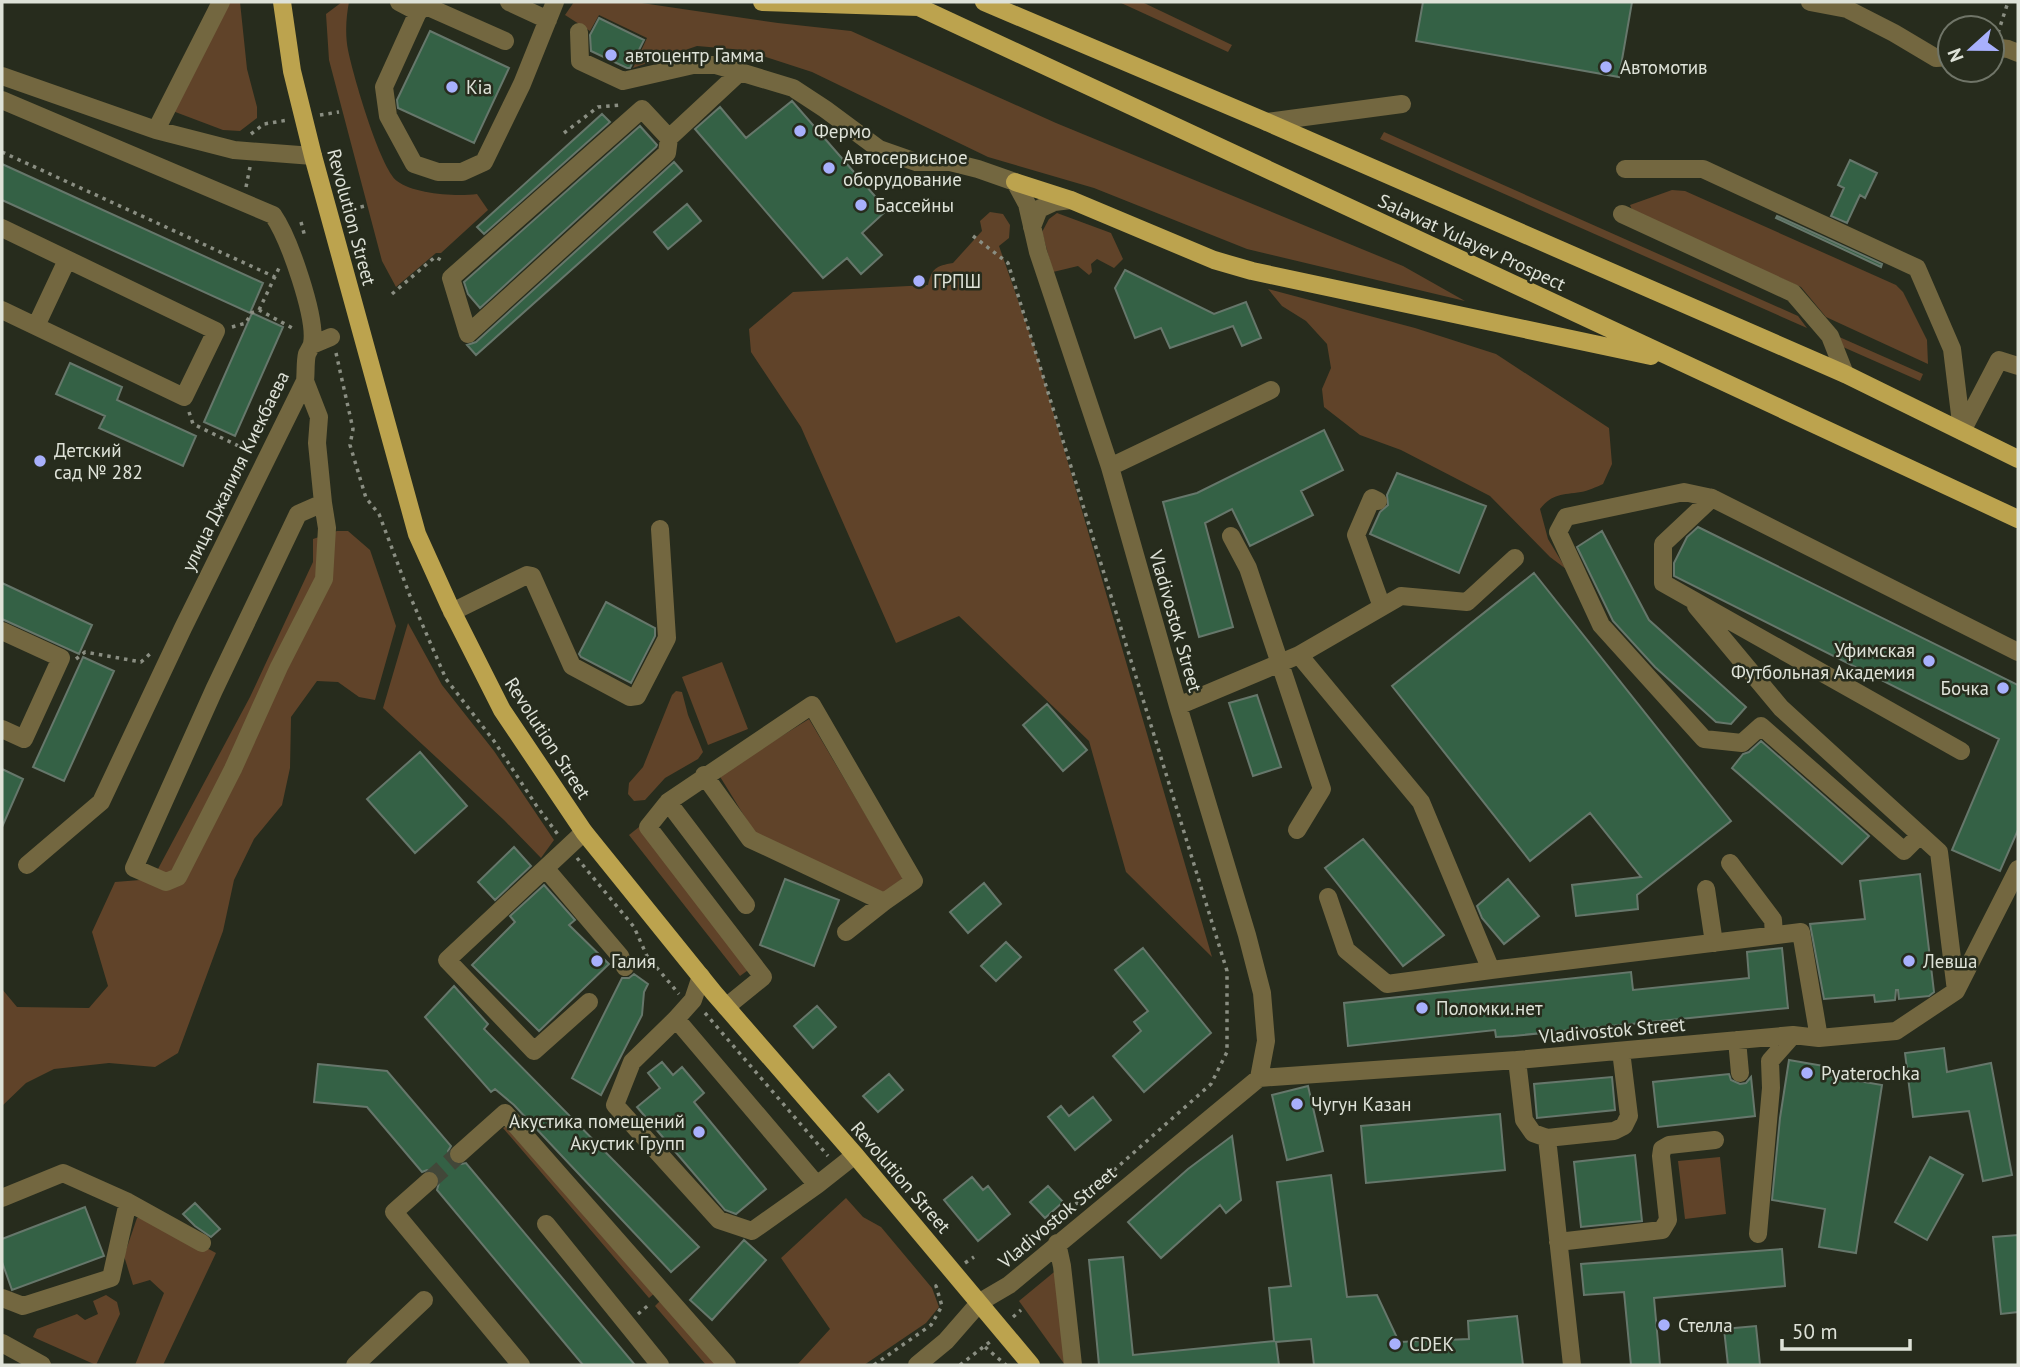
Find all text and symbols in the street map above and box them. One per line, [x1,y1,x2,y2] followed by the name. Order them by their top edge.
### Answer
[1936,14,2006,84] north arrow
[625,43,764,67] place label: автоцентр Гамма
[1942,45,1969,65] text: N
[603,47,619,63] marker: автоцентр Гамма
[1620,55,1708,79] place label: Автомотив
[1598,59,1614,75] marker: Автомотив
[466,75,492,99] place label: Kia
[444,79,460,95] marker: Kia
[814,119,871,143] place label: Фермо
[792,123,808,139] marker: Фермо
[843,145,968,191] place label: Автосервисное оборудование
[322,146,382,288] street label: Revolution Street
[821,160,837,176] marker: Автосервисное оборудование
[1374,188,1570,296] street label: Salawat Yulayev Prospect
[875,193,954,217] place label: Бассейны
[853,197,869,213] marker: Бассейны
[933,269,981,293] place label: ГРПШ
[911,273,927,289] marker: ГРПШ
[176,367,294,575] street label: улица Джалиля Киекбаева
[54,438,143,484] place label: Детский сад № 282
[32,453,48,469] marker: Детский сад № 282
[1144,546,1208,695] street label: Vladivostok Street
[1731,638,1915,684] place label: Уфимская Футбольная Академия
[1921,653,1937,669] marker: Уфимская Футбольная Академия
[500,673,597,804] street label: Revolution Street
[1941,676,1989,700] place label: Бочка
[1995,680,2011,696] marker: Бочка
[611,949,656,973] place label: Галия
[1922,949,1977,973] place label: Левша
[589,953,605,969] marker: Галия
[1901,953,1917,969] marker: Левша
[1436,996,1543,1020] place label: Поломки.нет
[1414,1000,1430,1016] marker: Поломки.нет
[1537,1012,1687,1048] street label: Vladivostok Street
[1821,1061,1920,1085] place label: Pyaterochka
[1799,1065,1815,1081] marker: Pyaterochka
[1311,1092,1412,1116] place label: Чугун Казан
[1289,1096,1305,1112] marker: Чугун Казан
[509,1109,685,1155] place label: Акустика помещений Акустик Групп
[846,1116,956,1238] street label: Revolution Street
[691,1124,707,1140] marker: Акустика помещений Акустик Групп
[992,1160,1121,1274] street label: Vladivostok Street
[1782,1308,1910,1352] scale bar
[1678,1313,1733,1337] place label: Стелла
[1656,1317,1672,1333] marker: Стелла
[1792,1318,1838,1345] text: 50 m
[1409,1332,1454,1356] place label: CDEK
[1387,1336,1403,1352] marker: CDEK

